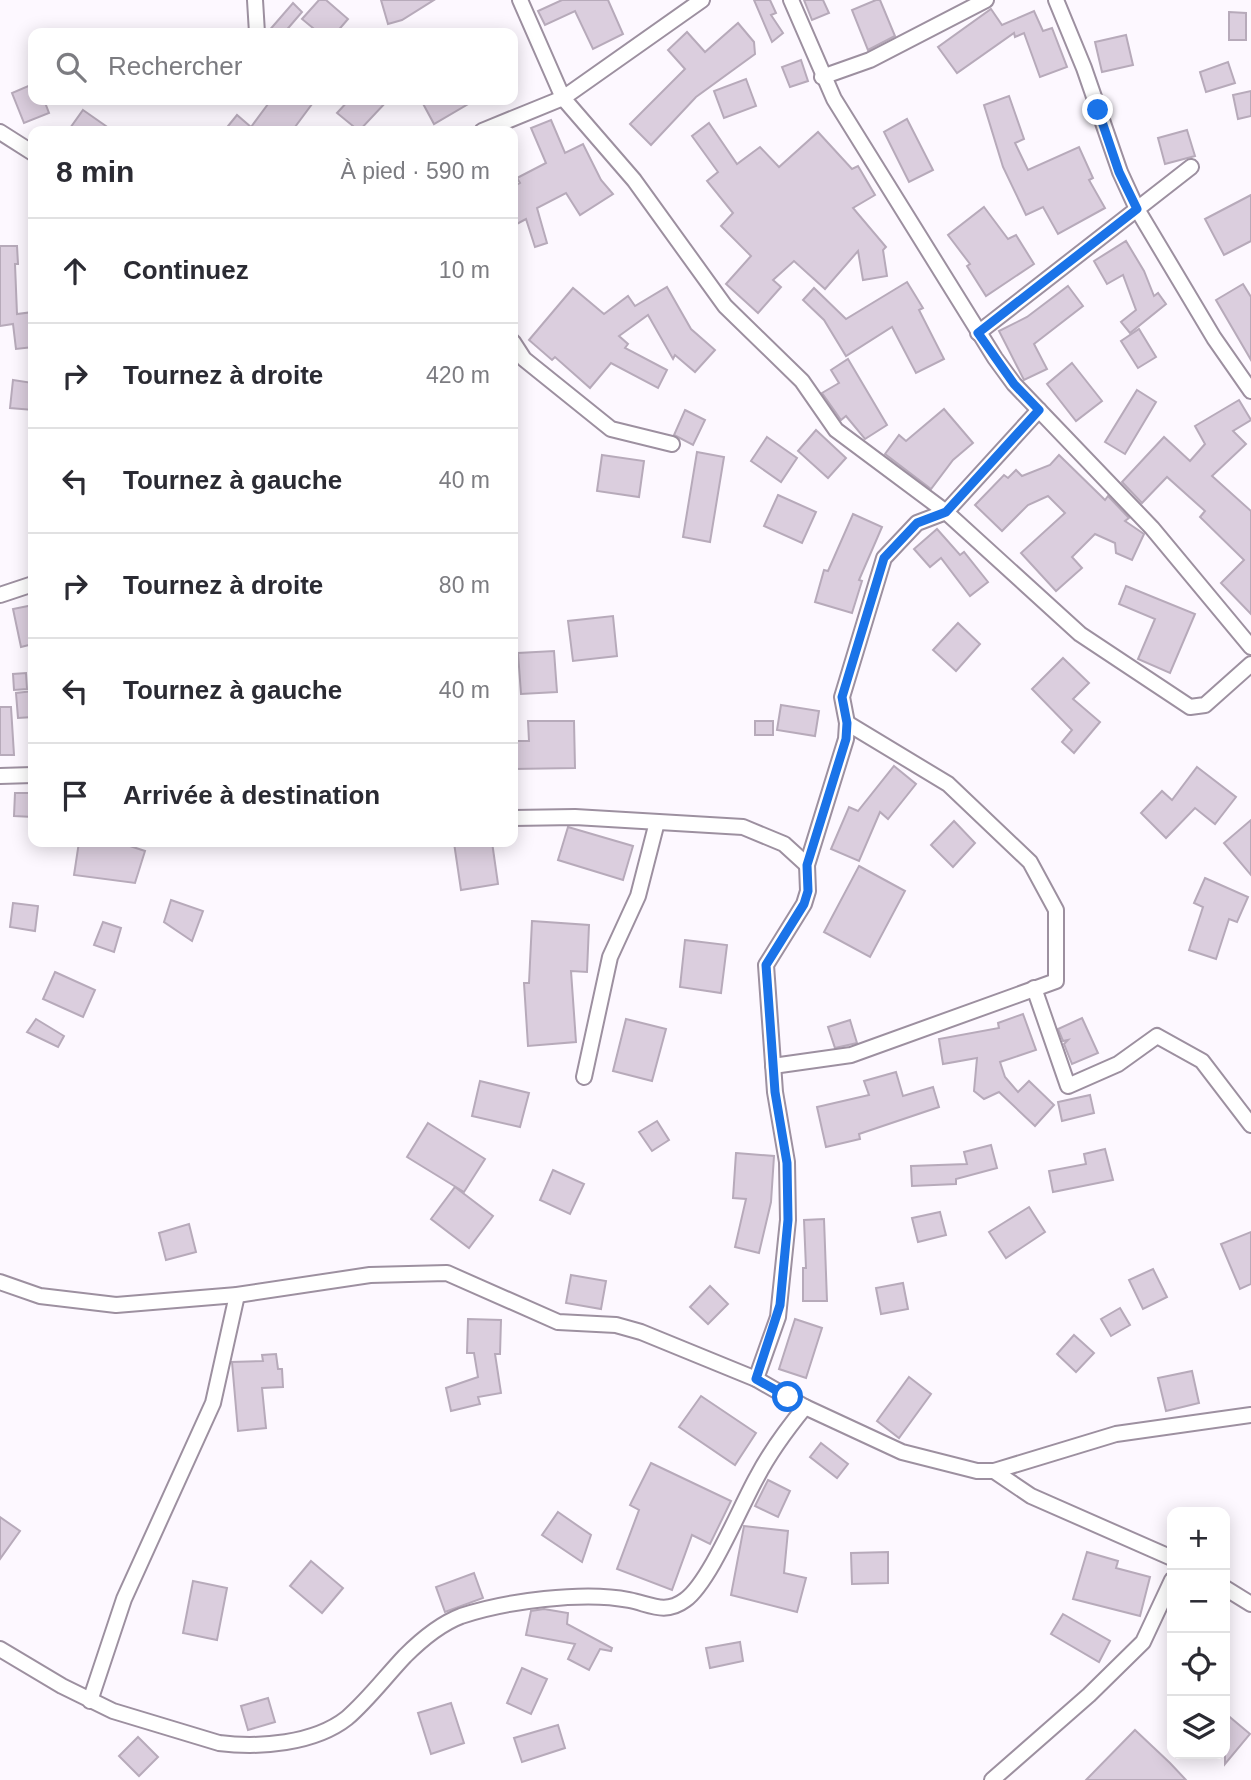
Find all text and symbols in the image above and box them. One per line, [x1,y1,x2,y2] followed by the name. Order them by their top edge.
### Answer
[28,28,518,105] search box
[52,48,90,86] icon: search
[108,51,242,81] text: Rechercher
[1082,94,1113,125] route end
[56,155,134,188] text: 8 min
[340,158,490,184] text: À pied · 590 m
[56,252,94,290] icon: ahead
[123,255,249,285] text: Continuez
[439,257,490,283] text: 10 m
[56,357,94,395] icon: right
[123,360,323,390] text: Tournez à droite
[426,362,490,388] text: 420 m
[56,462,94,500] icon: left
[123,465,342,495] text: Tournez à gauche
[439,467,490,493] text: 40 m
[56,567,94,605] icon: right
[123,570,323,600] text: Tournez à droite
[439,572,490,598] text: 80 m
[56,672,94,710] icon: left
[123,675,342,705] text: Tournez à gauche
[439,677,490,703] text: 40 m
[56,777,94,815] icon: arrive
[123,780,380,810] text: Arrivée à destination
[772,1381,803,1412] route start
[1167,1507,1230,1759] map controls
[1167,1507,1230,1570] button: +
[1167,1570,1230,1633] button: −
[1167,1633,1230,1696] button: locate
[1167,1696,1230,1759] button: layers

